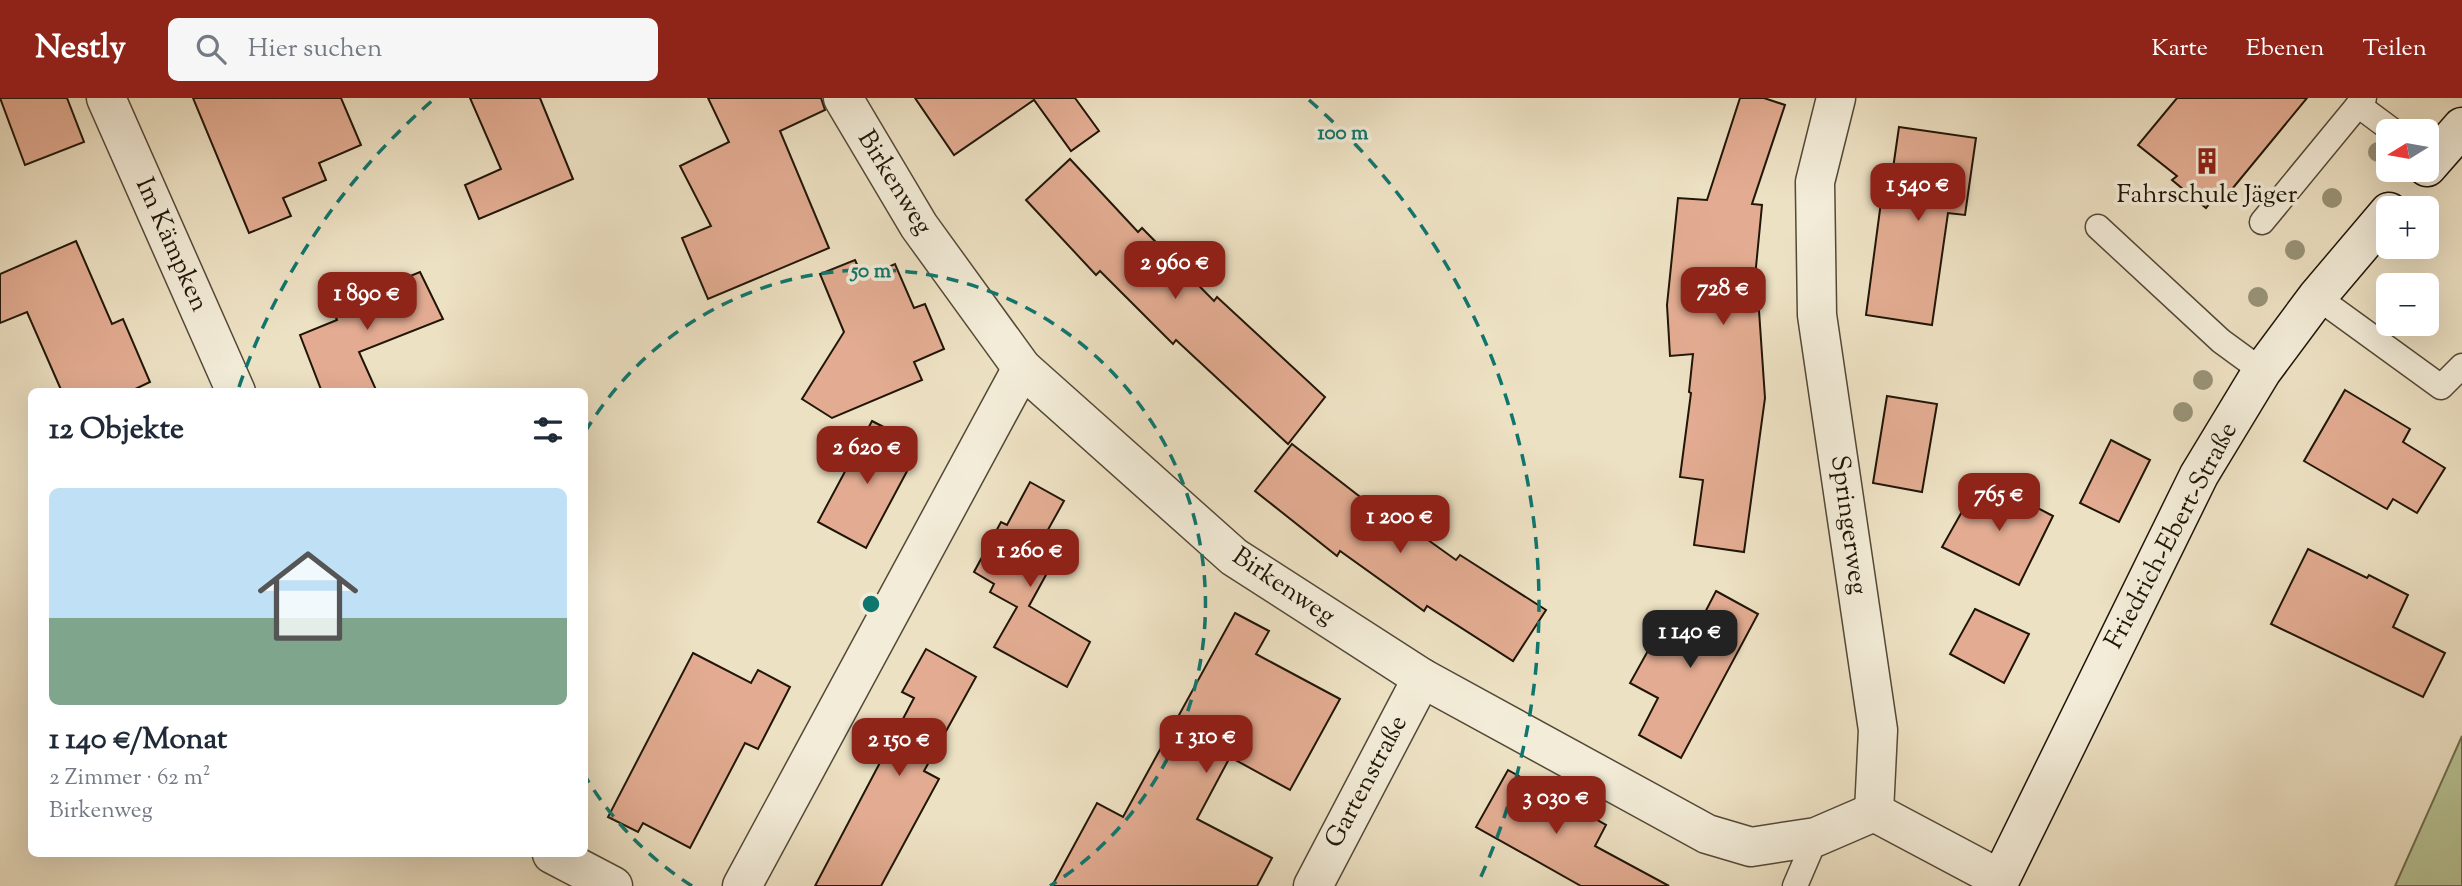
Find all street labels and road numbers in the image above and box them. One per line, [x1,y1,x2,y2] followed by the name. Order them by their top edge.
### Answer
[847,124,941,242] street label: Birkenweg
[125,172,217,318] street label: Im Kämpken
[2097,416,2247,656] street label: Friedrich-Ebert-Straße
[1820,453,1876,597] street label: Springerweg
[1224,539,1342,635] street label: Birkenweg
[1316,709,1418,855] street label: Gartenstraße

